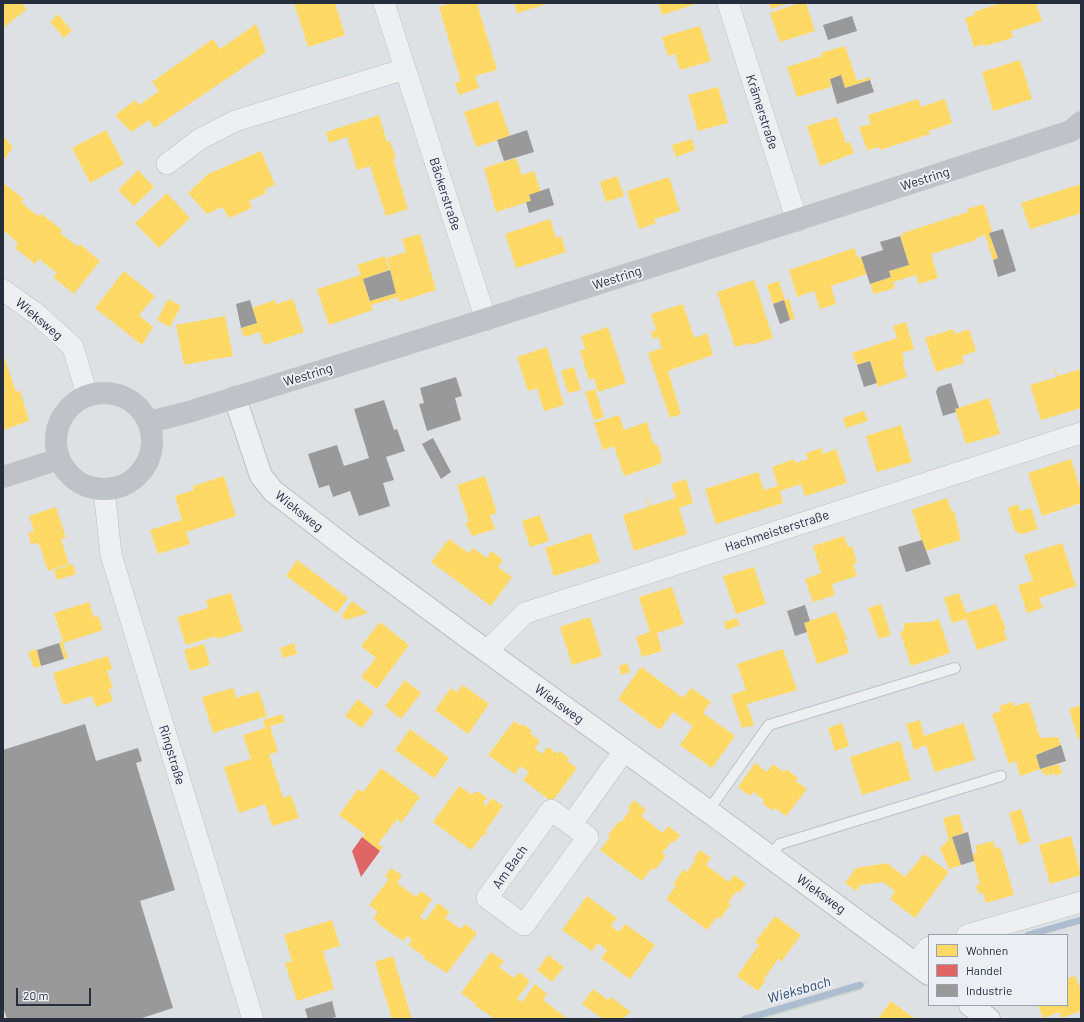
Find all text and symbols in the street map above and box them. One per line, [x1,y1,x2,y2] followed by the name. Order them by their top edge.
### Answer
[743,72,781,152] street label: Krämerstraße
[426,156,464,232] street label: Bäckerstraße
[899,164,951,194] street label: Westring
[591,263,643,293] street label: Westring
[12,295,66,343] street label: Wieksweg
[282,360,334,390] street label: Westring
[272,487,326,535] street label: Wieksweg
[723,507,831,555] street label: Hachmeisterstraße
[531,681,587,727] street label: Wieksweg
[156,723,188,787] street label: Ringstraße
[489,842,531,892] street label: Am Bach
[793,871,849,917] street label: Wieksweg
[928,934,1068,1006] legend
[966,943,1008,957] text: Wohnen
[966,963,1002,977] text: Handel
[765,973,833,1007] water label: Wieksbach
[18,980,93,1006] scale bar
[966,983,1012,997] text: Industrie
[23,988,49,1002] text: 20 m

